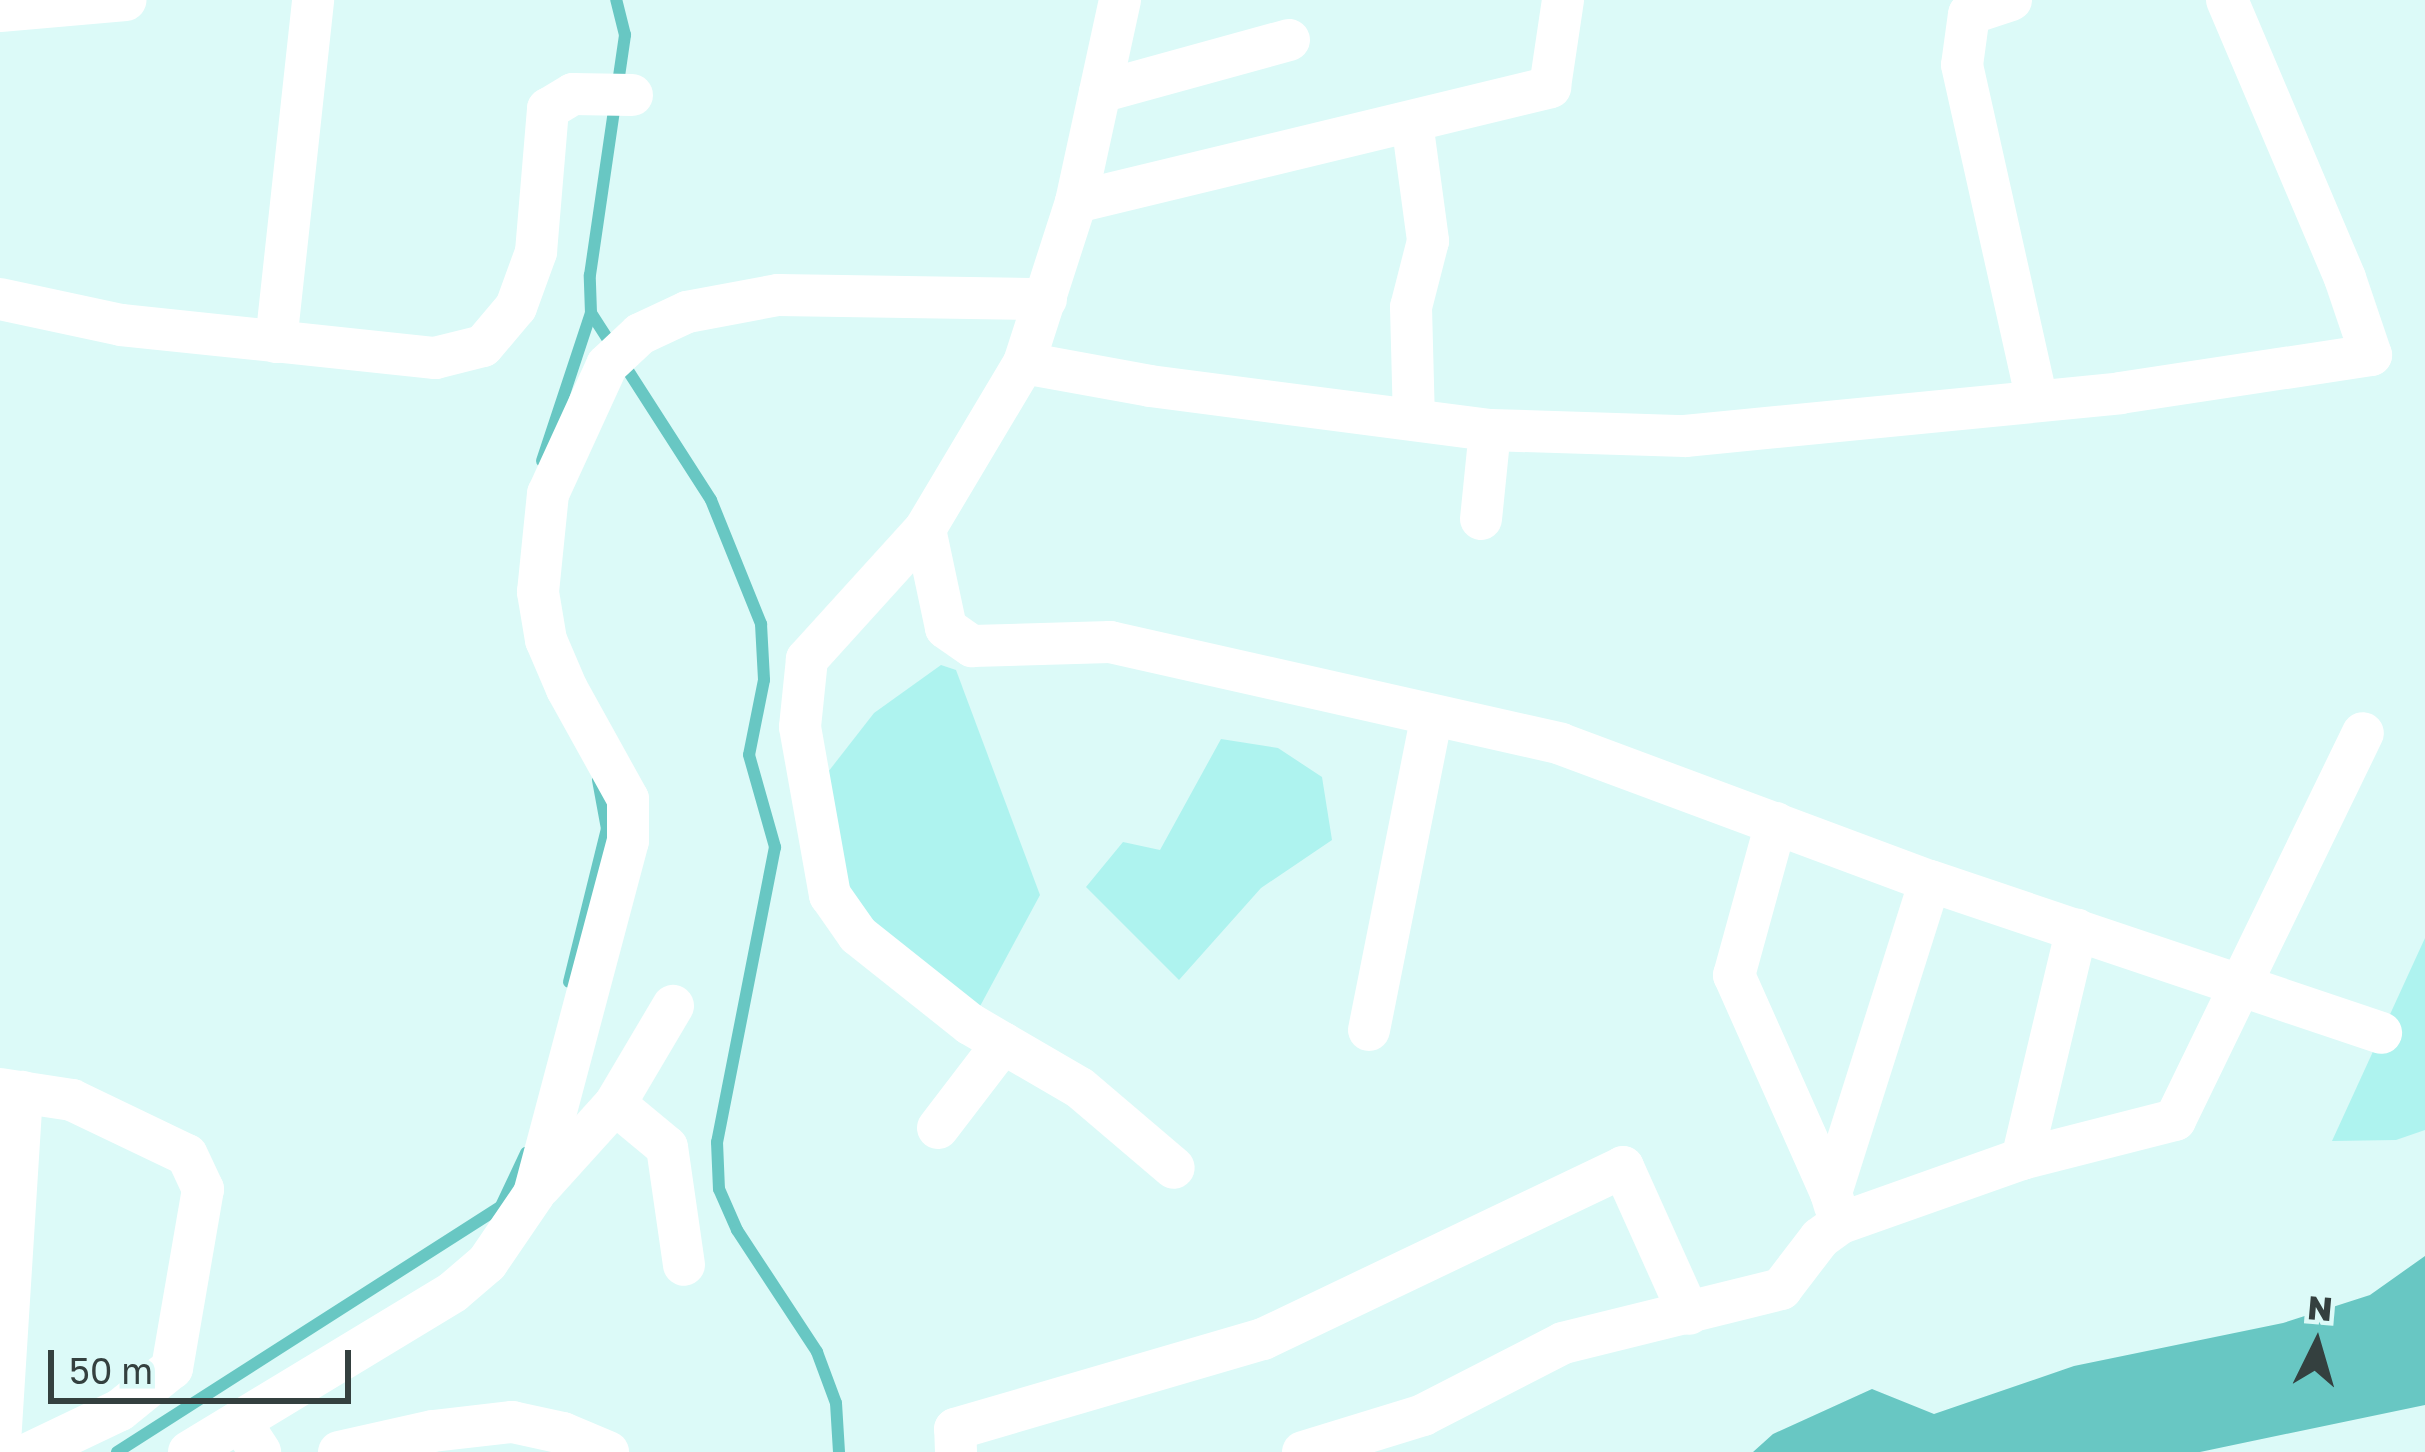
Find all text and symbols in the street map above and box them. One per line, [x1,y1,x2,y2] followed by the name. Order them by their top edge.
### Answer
[2257,1284,2377,1404] north arrow
[2306,1287,2334,1328] text: N
[54,1326,357,1400] scale bar
[69,1349,153,1392] text: 50 m

